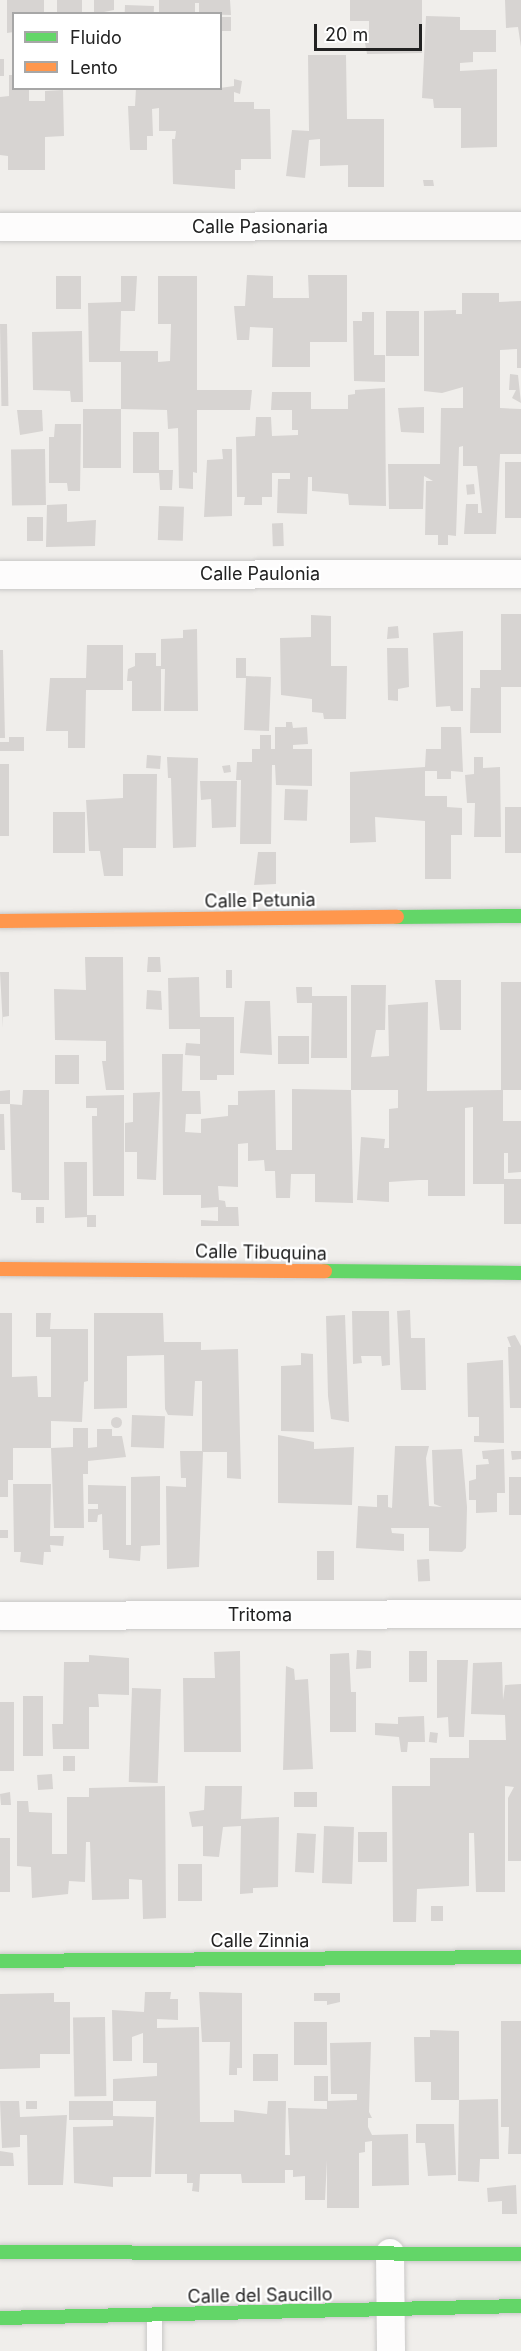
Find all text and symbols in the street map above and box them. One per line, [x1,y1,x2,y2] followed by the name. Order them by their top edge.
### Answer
[12,12,222,90] legend
[317,12,425,50] scale bar
[325,24,368,45] text: 20 m
[70,27,122,48] text: Fluido
[70,57,118,78] text: Lento
[192,216,328,238] street label: Calle Pasionaria
[200,563,320,585] street label: Calle Paulonia
[204,889,316,913] street label: Calle Petunia
[195,1241,327,1265] street label: Calle Tibuquina
[228,1604,292,1626] street label: Tritoma
[211,1930,309,1952] street label: Calle Zinnia
[187,2284,333,2308] street label: Calle del Saucillo

